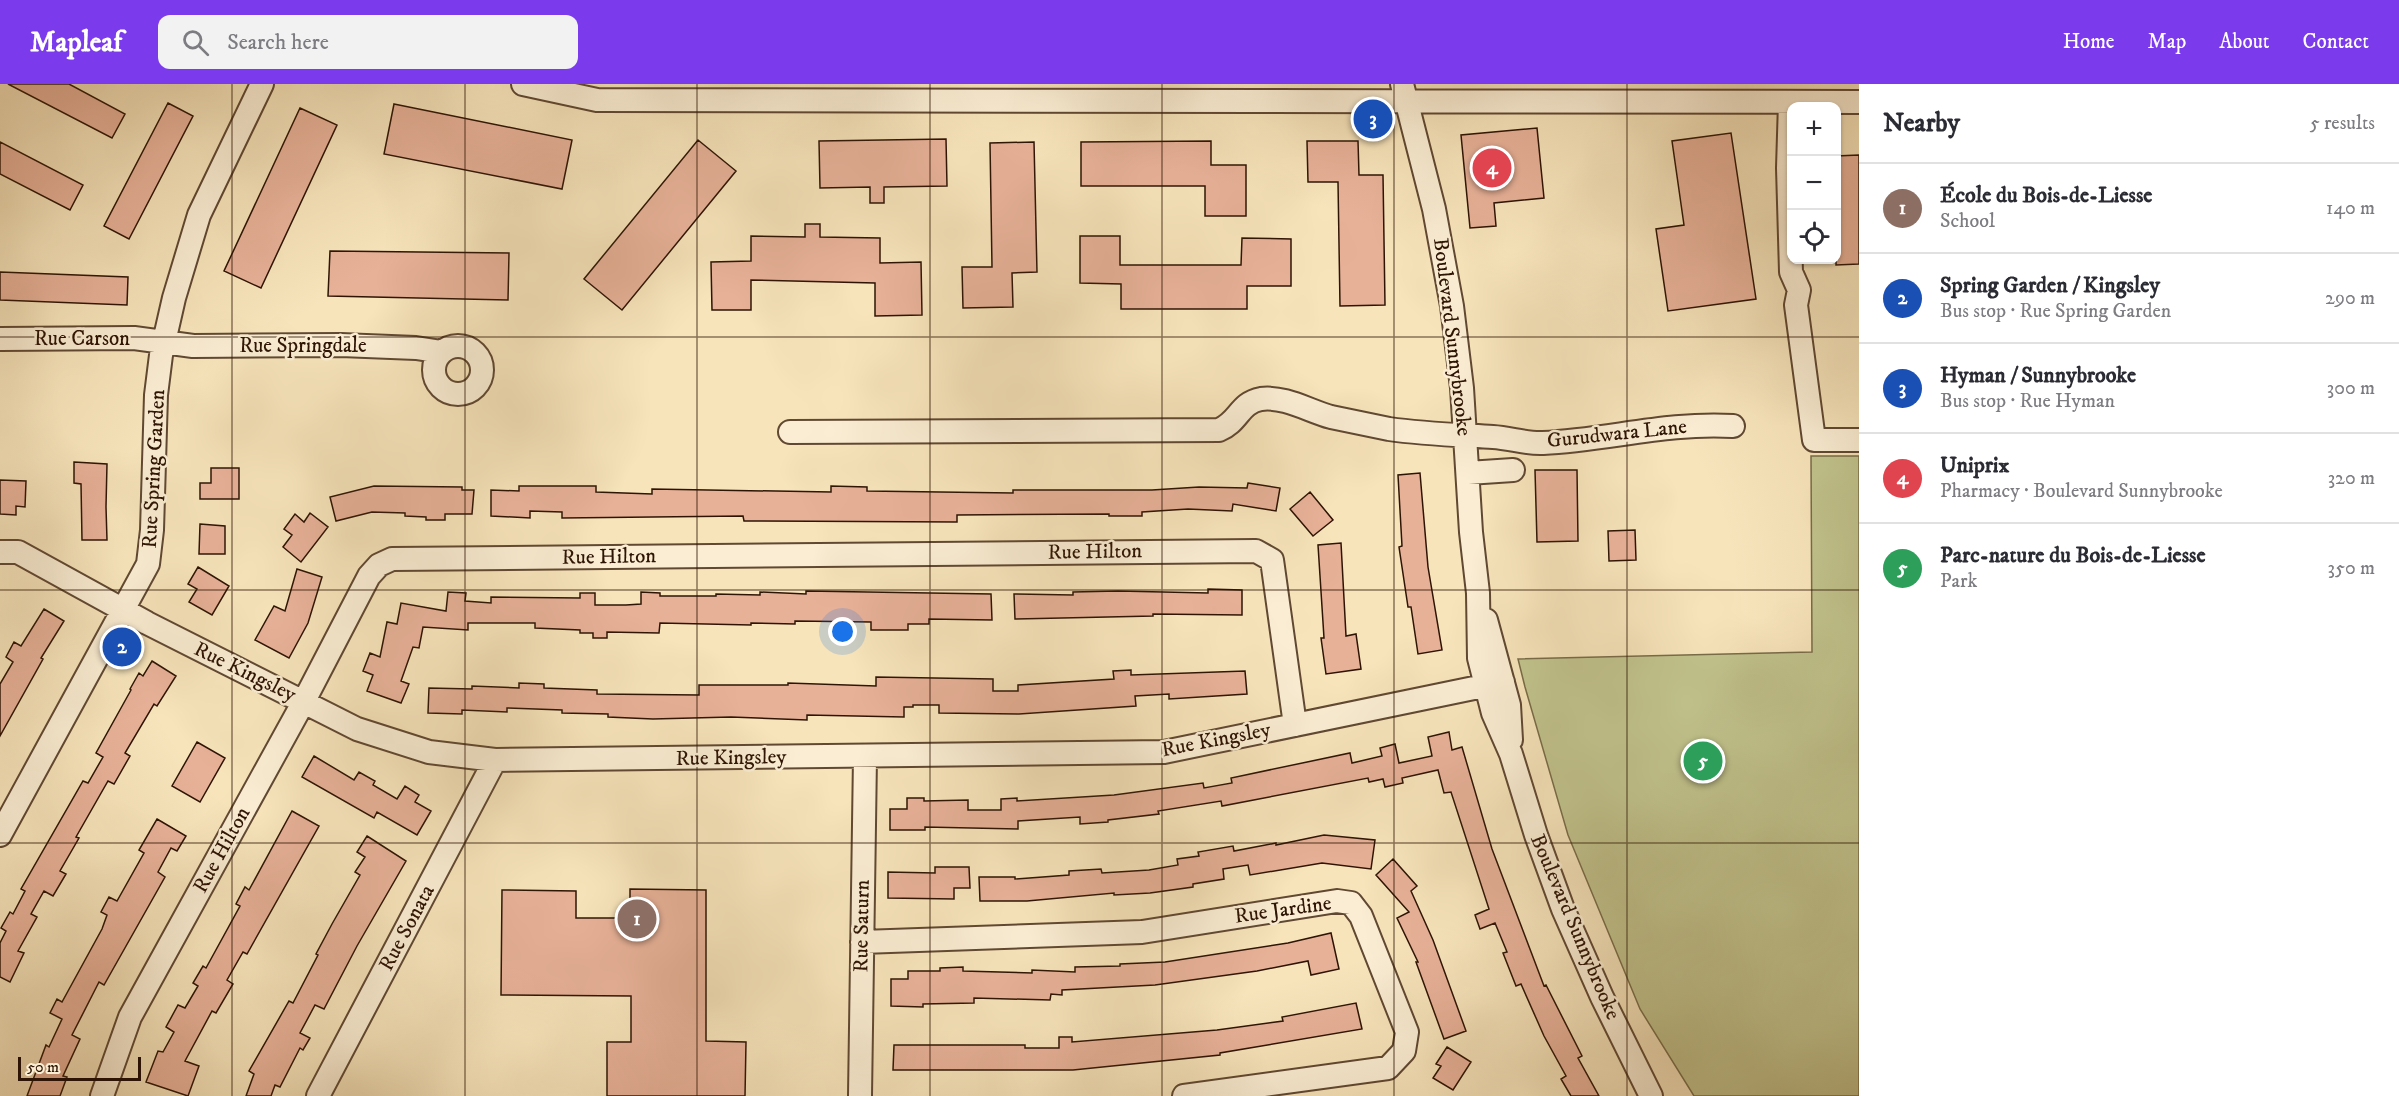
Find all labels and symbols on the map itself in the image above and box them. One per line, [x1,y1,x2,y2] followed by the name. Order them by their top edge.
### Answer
[1354,96,1392,141] pin: 3
[1472,146,1512,190] pin: 4
[1427,237,1477,438] street label: Boulevard Sunnybrooke
[34,326,130,352] street label: Rue Carson
[239,333,367,359] street label: Rue Springdale
[137,389,171,549] street label: Rue Spring Garden
[1546,414,1688,454] street label: Gurudwara Lane
[1048,538,1142,566] street label: Rue Hilton
[562,543,656,571] street label: Rue Hilton
[828,617,857,646] your location
[102,624,142,670] pin: 2
[190,636,301,708] street label: Rue Kingsley
[1159,716,1274,763] street label: Rue Kingsley
[1684,738,1722,784] pin: 5
[675,744,788,772] street label: Rue Kingsley
[188,802,256,898] street label: Rue Hilton
[1524,830,1626,1024] street label: Boulevard Sunnybrooke
[848,879,876,973] street label: Rue Saturn
[373,880,441,976] street label: Rue Sonata
[1233,890,1333,930] street label: Rue Jardine
[618,896,656,942] pin: 1
[18,1054,141,1082] scale bar

